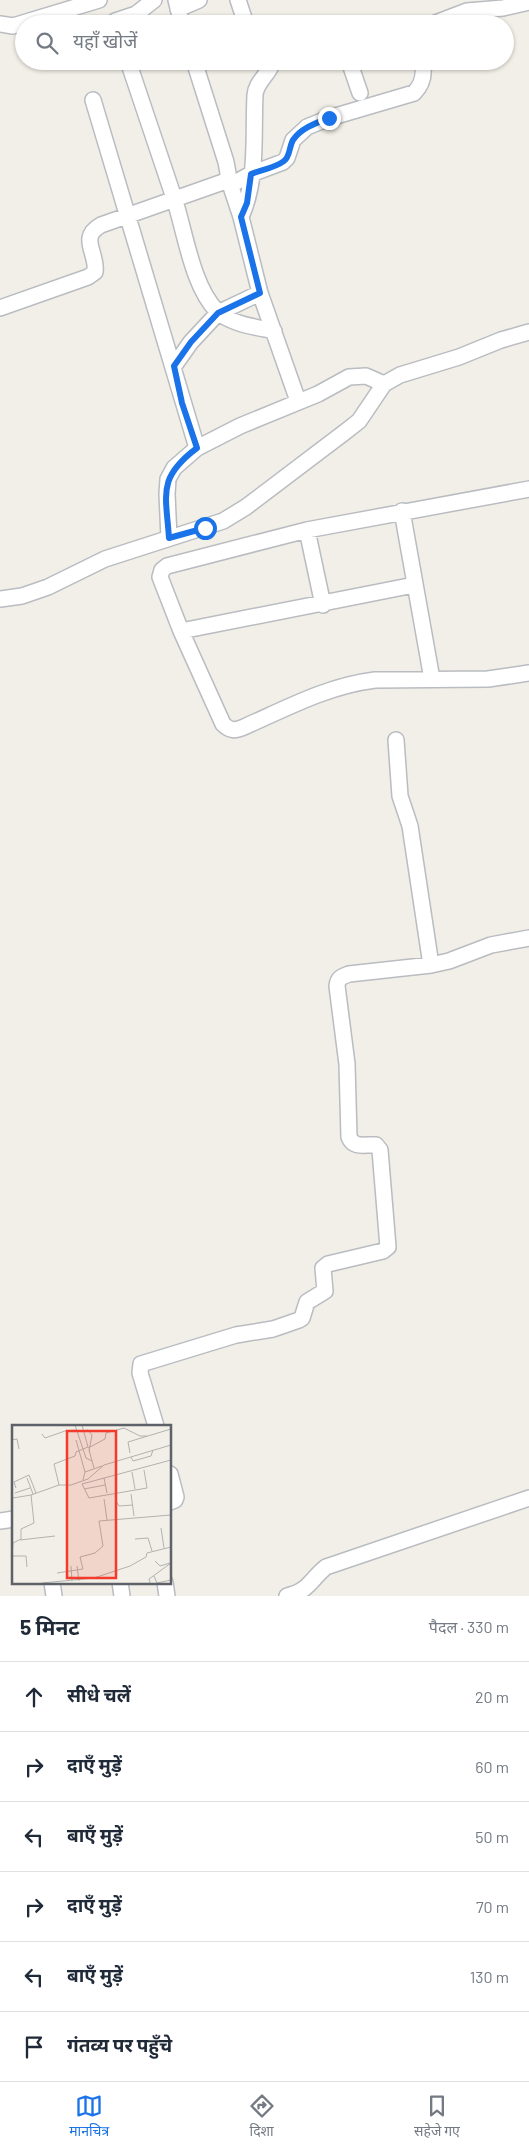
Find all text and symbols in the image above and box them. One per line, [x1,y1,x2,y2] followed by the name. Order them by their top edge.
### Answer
[15,15,514,70] search box
[33,29,61,57] icon: search
[73,29,137,52] text: यहाँ खोजें
[318,107,341,130] route end
[194,517,217,540] route start
[12,1425,171,1584] inset map
[20,1614,80,1639] text: 5 मिनट
[429,1617,509,1636] text: पैदल · 330 m
[20,1683,48,1711] icon: ahead
[67,1683,131,1706] text: सीधे चलें
[475,1687,509,1706] text: 20 m
[20,1753,48,1781] icon: right
[67,1753,122,1776] text: दाएँ मुड़ें
[475,1757,509,1776] text: 60 m
[20,1823,48,1851] icon: left
[67,1823,123,1846] text: बाएँ मुड़ें
[475,1827,509,1846] text: 50 m
[20,1893,48,1921] icon: right
[67,1893,122,1916] text: दाएँ मुड़ें
[476,1897,509,1916] text: 70 m
[20,1963,48,1991] icon: left
[67,1963,123,1986] text: बाएँ मुड़ें
[470,1967,509,1986] text: 130 m
[20,2033,48,2061] icon: arrive
[67,2033,172,2056] text: गंतव्य पर पहुँचे
[69,2092,109,2142] tab: मानचित्र
[248,2092,276,2142] tab: दिशा
[414,2092,460,2142] tab: सहेजे गए

